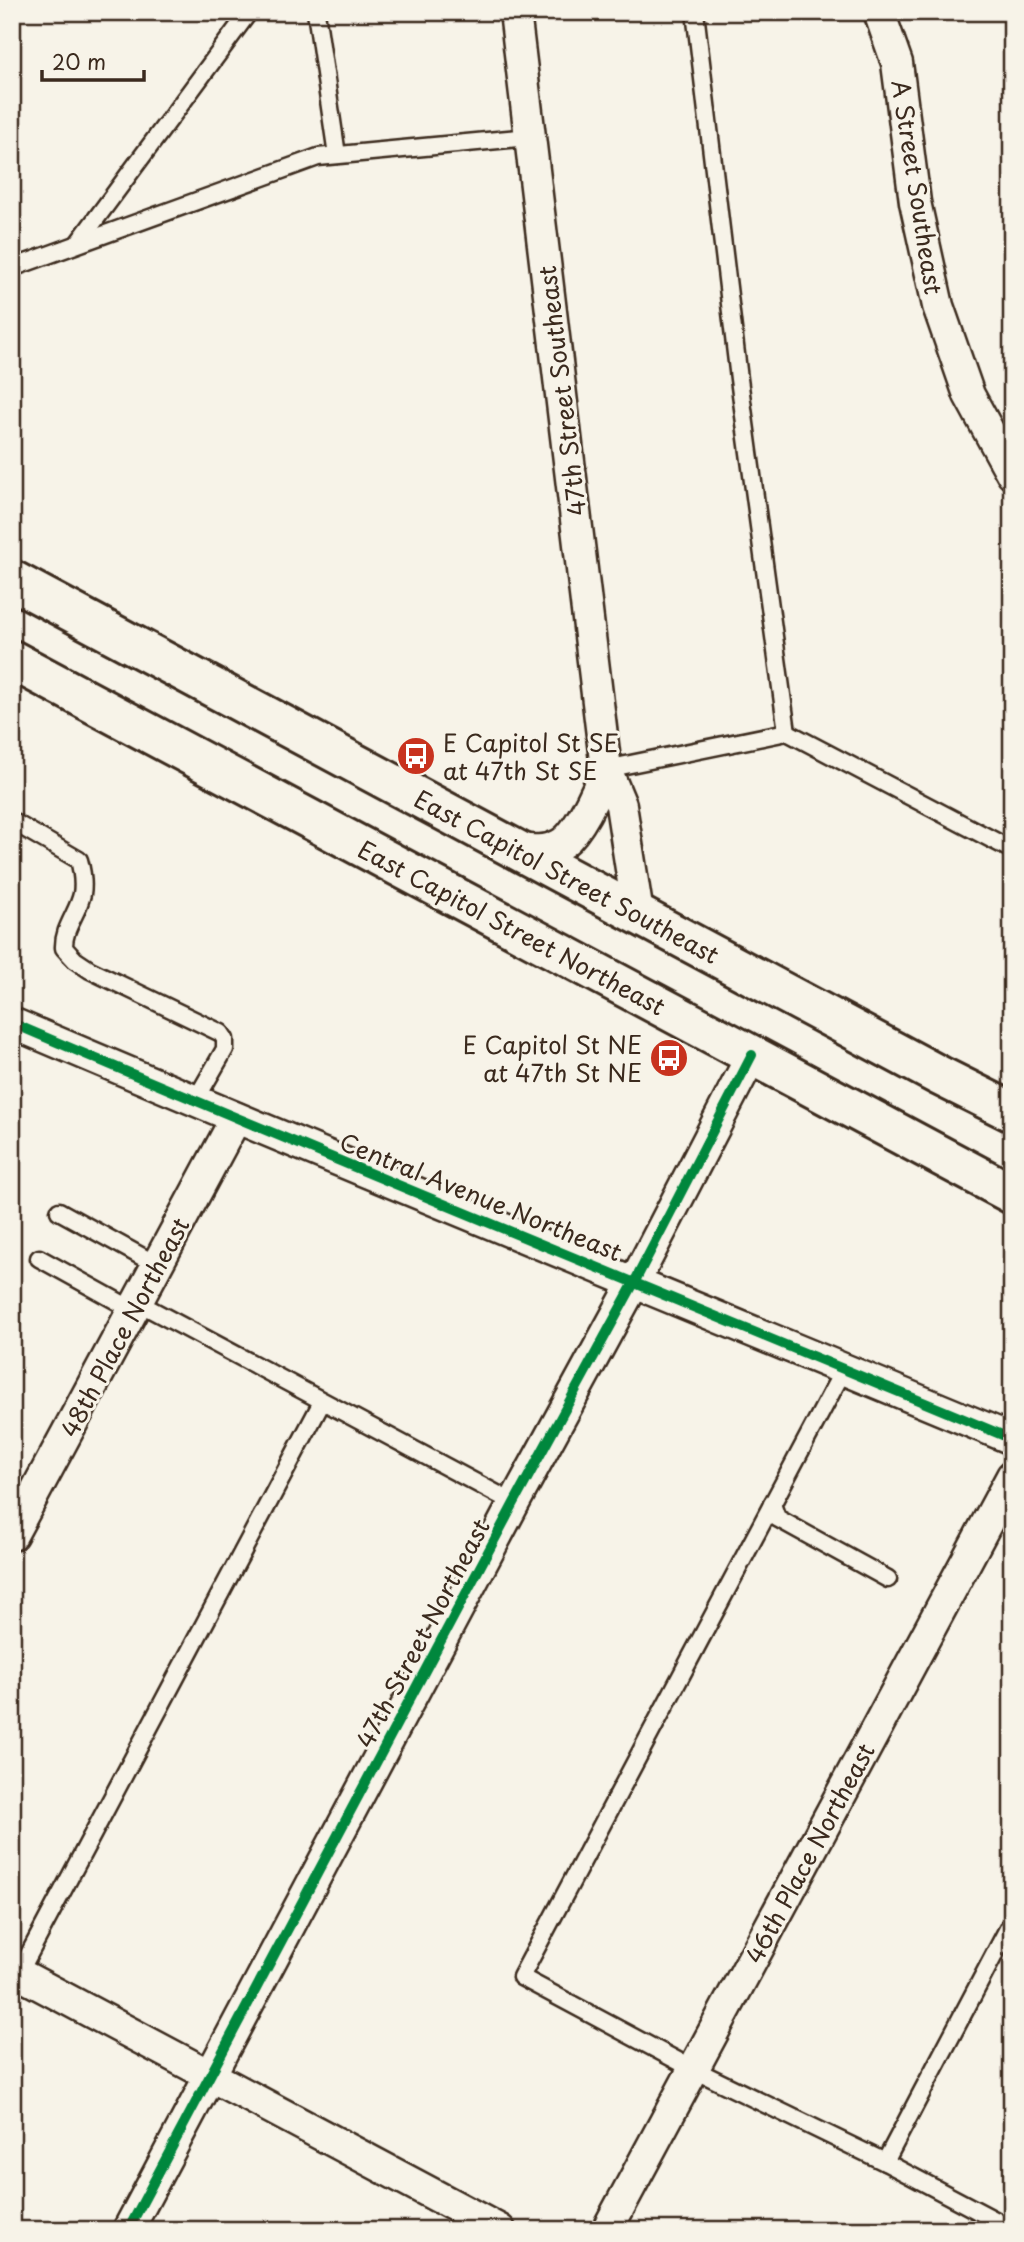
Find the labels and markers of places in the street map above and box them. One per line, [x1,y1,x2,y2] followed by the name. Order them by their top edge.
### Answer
[443,724,619,788] place label: E Capitol St SE at 47th St SE
[395,735,437,777] bus stop icon: E Capitol St SE at 47th St SE
[463,1026,642,1090] place label: E Capitol St NE at 47th St NE
[648,1037,690,1079] bus stop icon: E Capitol St NE at 47th St NE

